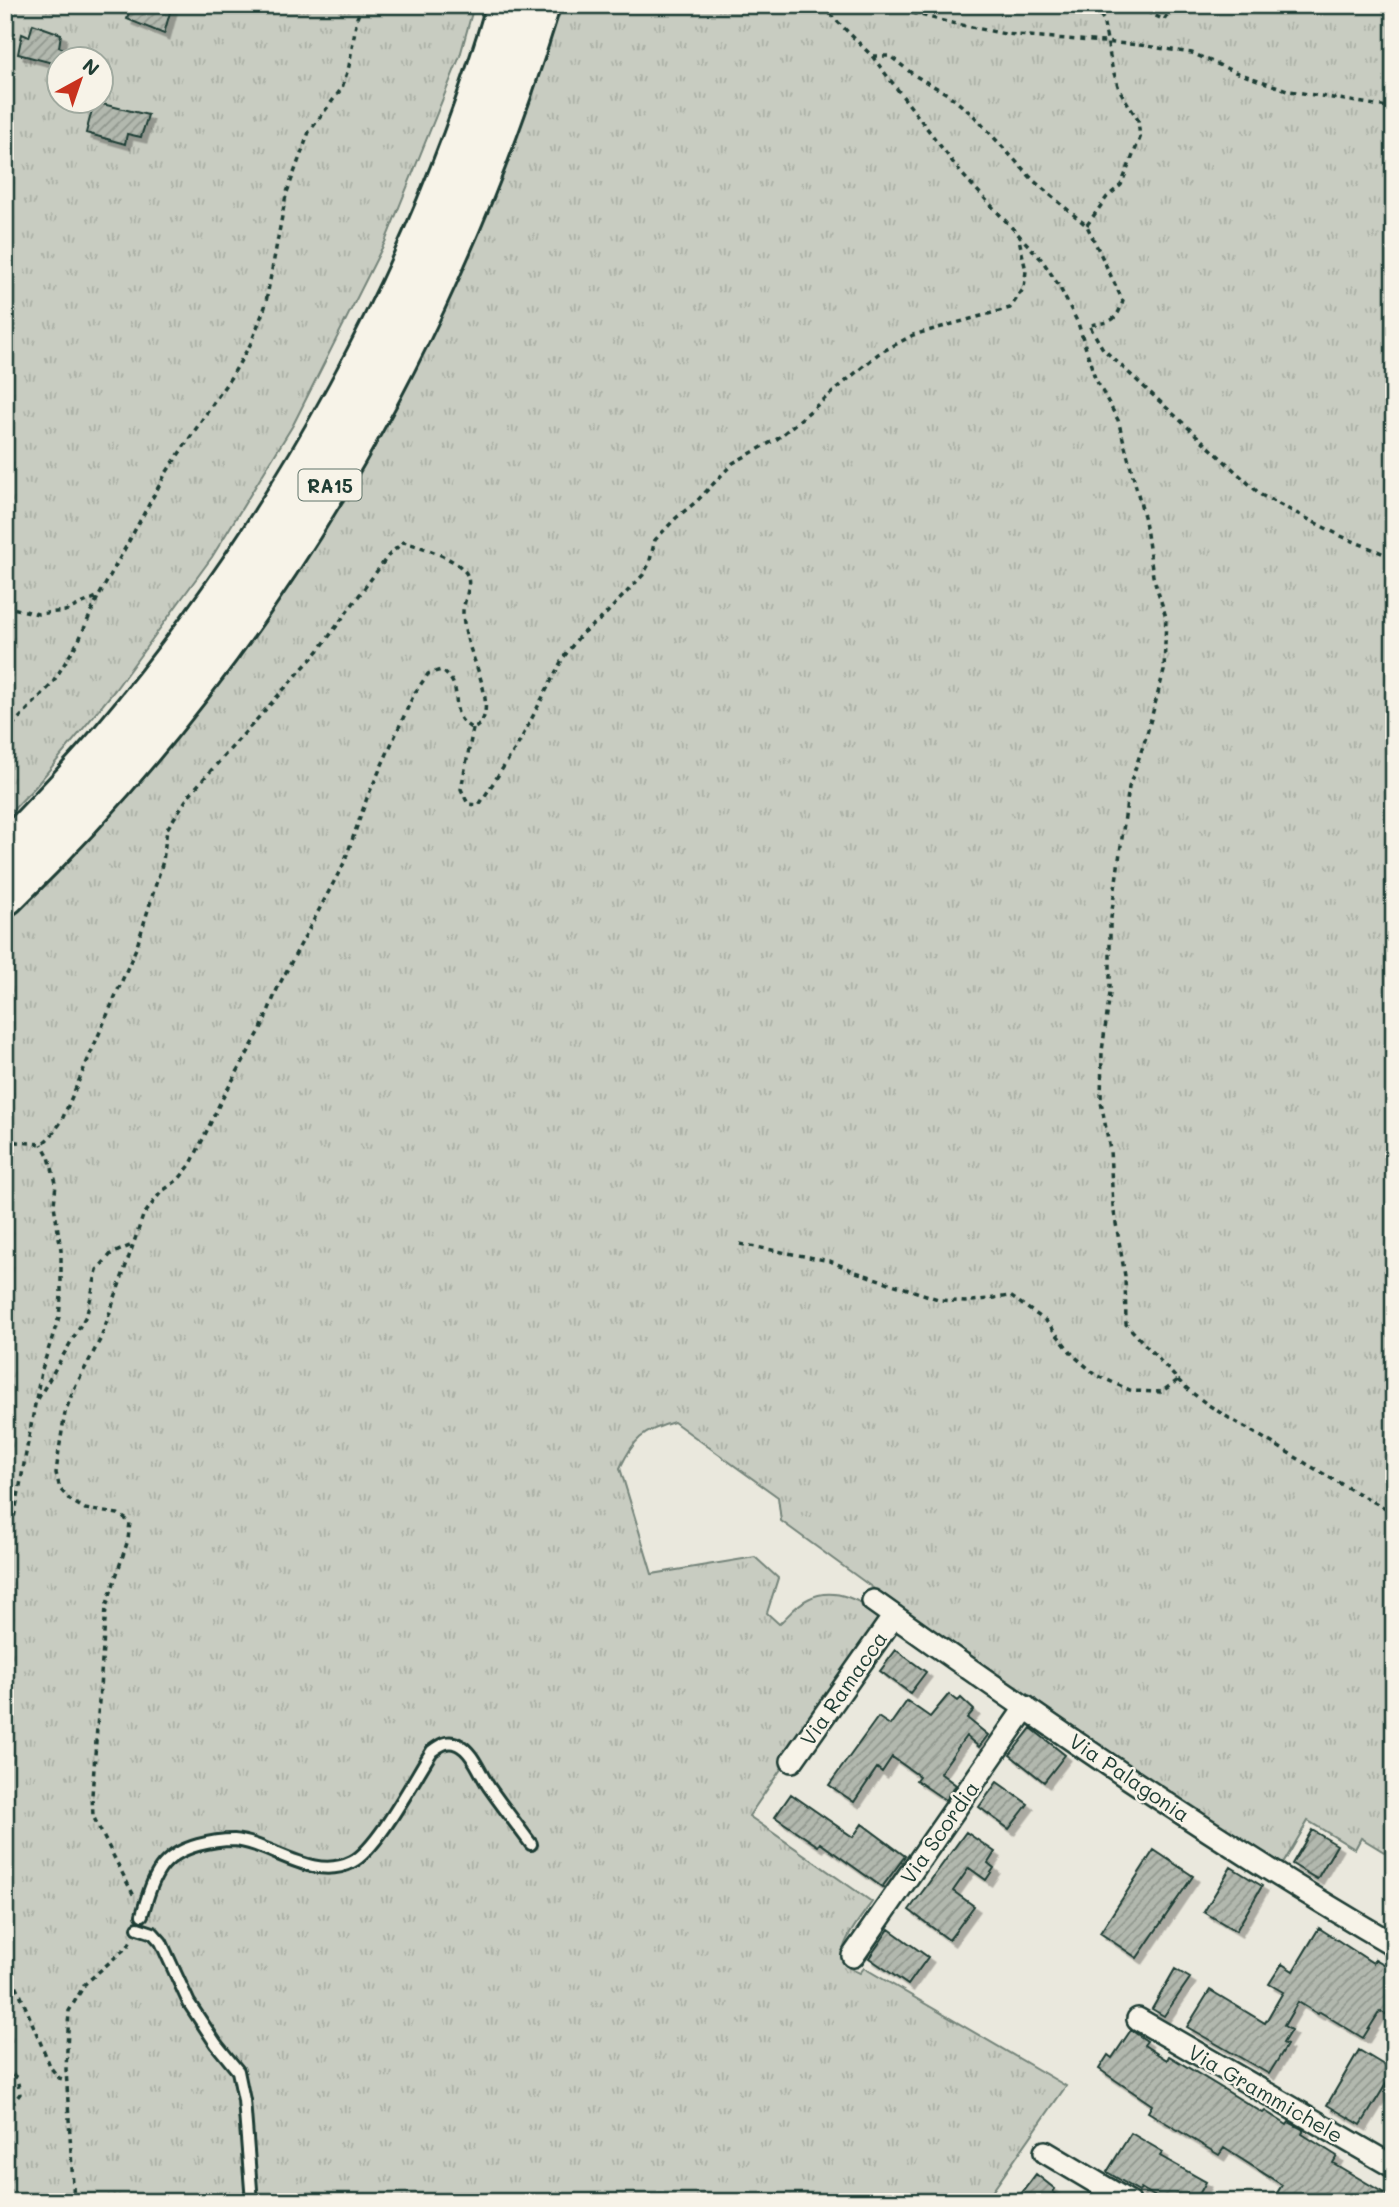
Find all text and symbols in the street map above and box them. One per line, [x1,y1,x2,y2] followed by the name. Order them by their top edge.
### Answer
[46,46,116,116] north arrow
[78,52,105,81] text: N
[298,470,362,500] road number: RA15
[794,1625,892,1751] street label: Via Ramacca
[1065,1727,1195,1827] street label: Via Palagonia
[894,1775,984,1889] street label: Via Scordia
[1184,2038,1348,2148] street label: Via Grammichele

